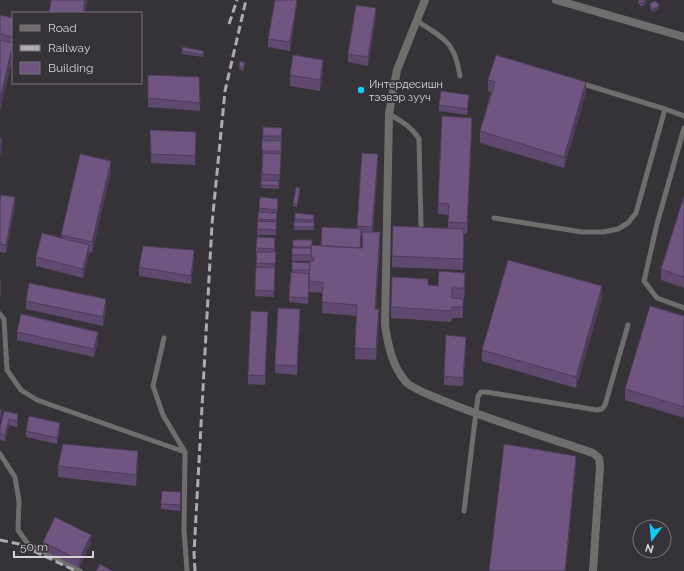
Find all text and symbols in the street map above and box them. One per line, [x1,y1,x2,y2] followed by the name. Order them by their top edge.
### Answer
[12,12,142,84] legend
[48,21,77,35] text: Road
[48,41,91,55] text: Railway
[48,61,94,75] text: Building
[369,78,443,104] place label: Интердесишн тээвэр зууч
[356,85,366,95] marker: Интердесишн тээвэр зууч
[632,519,672,559] north arrow
[14,533,93,559] scale bar
[20,540,48,554] text: 50 m
[644,541,655,556] text: N

